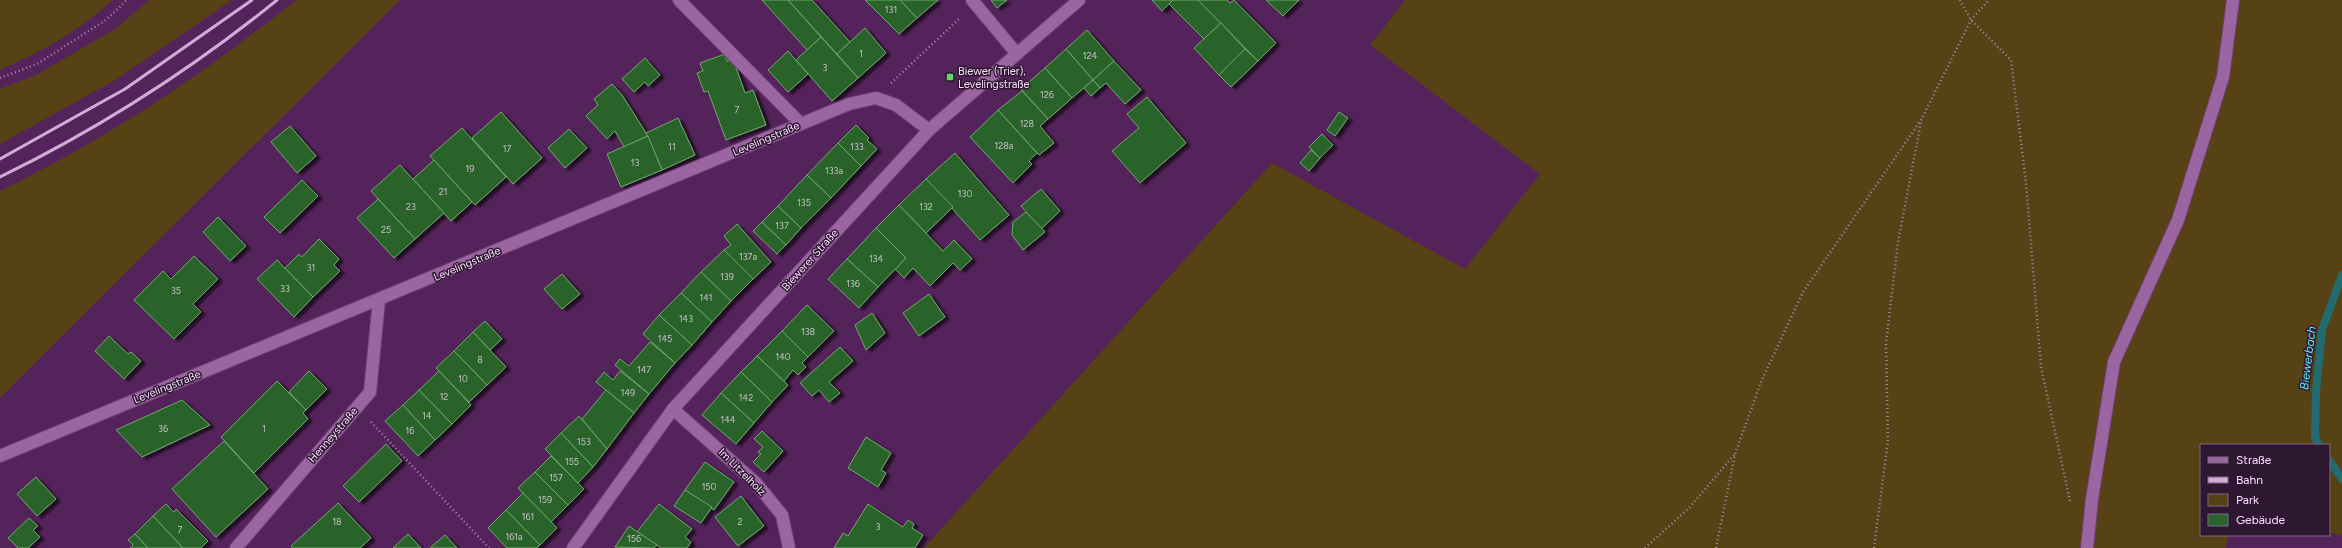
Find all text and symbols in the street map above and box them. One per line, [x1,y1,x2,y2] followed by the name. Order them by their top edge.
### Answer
[885,4,897,15] house number: 131
[859,48,863,59] house number: 1
[1083,50,1098,61] house number: 124
[823,62,828,73] house number: 3
[958,65,1030,91] place label: Biewer (Trier), Levelingstraße
[945,72,955,82] marker: Biewer (Trier), Levelingstraße
[1040,89,1054,100] house number: 126
[735,104,740,115] house number: 7
[1020,118,1035,129] house number: 128
[731,119,801,159] street label: Levelingstraße
[995,140,1014,151] house number: 128a
[668,141,676,152] house number: 11
[850,141,864,152] house number: 133
[503,143,511,154] house number: 17
[631,157,639,168] house number: 13
[466,163,474,174] house number: 19
[825,165,843,176] house number: 133a
[439,186,447,197] house number: 21
[958,188,972,199] house number: 130
[797,197,811,208] house number: 135
[406,201,416,212] house number: 23
[919,201,933,212] house number: 132
[775,220,789,231] house number: 137
[381,224,391,235] house number: 25
[779,227,841,293] street label: Biewerer Straße
[432,244,502,284] street label: Levelingstraße
[739,251,757,262] house number: 137a
[869,253,884,264] house number: 134
[307,262,315,273] house number: 31
[720,271,734,282] house number: 139
[846,278,860,289] house number: 136
[280,283,290,294] house number: 33
[171,285,181,296] house number: 35
[699,292,713,303] house number: 141
[679,313,693,324] house number: 143
[2297,325,2319,391] water label: Biewerbach
[801,326,816,337] house number: 138
[658,333,672,344] house number: 145
[775,351,791,362] house number: 140
[477,354,483,365] house number: 8
[637,364,651,375] house number: 147
[131,368,203,406] street label: Levelingstraße
[458,373,468,384] house number: 10
[621,387,635,398] house number: 149
[440,391,448,402] house number: 12
[739,392,753,403] house number: 142
[305,405,361,465] street label: Henneystraße
[422,410,432,421] house number: 14
[721,414,736,425] house number: 144
[158,423,168,434] house number: 36
[262,423,266,434] house number: 1
[406,425,414,436] house number: 16
[577,436,591,447] house number: 153
[2200,444,2330,536] legend
[716,446,768,498] street label: Im Litzelholz
[2236,453,2272,467] text: Straße
[565,456,579,467] house number: 155
[549,472,563,483] house number: 157
[2236,473,2263,487] text: Bahn
[702,481,717,492] house number: 150
[2236,493,2259,507] text: Park
[538,494,552,505] house number: 159
[522,511,534,522] house number: 161
[2236,513,2286,527] text: Gebäude
[332,516,342,527] house number: 18
[737,516,743,527] house number: 2
[876,521,881,532] house number: 3
[178,524,183,535] house number: 7
[505,531,523,542] house number: 161a
[627,533,641,544] house number: 156

